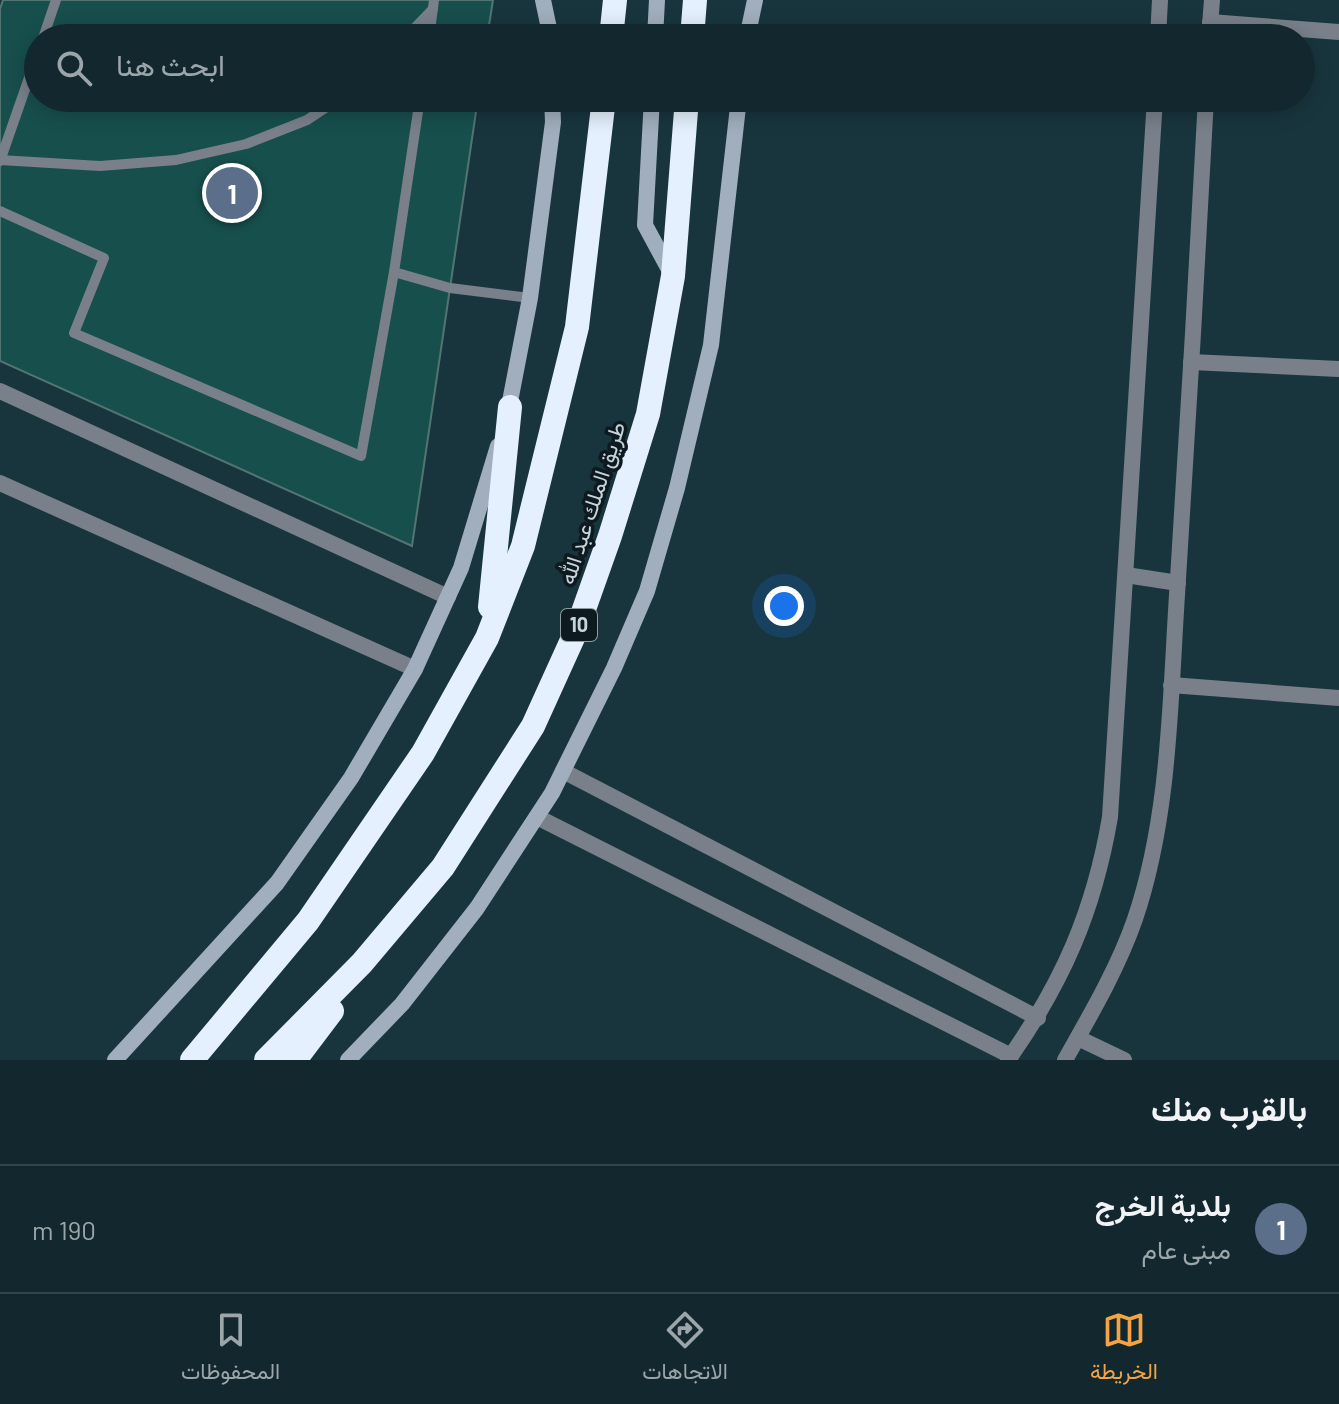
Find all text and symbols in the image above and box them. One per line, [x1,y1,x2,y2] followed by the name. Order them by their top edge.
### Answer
[24,24,1315,112] search box
[52,46,96,90] icon: search
[116,46,225,82] text: ابحث هنا
[206,163,258,223] pin: 1
[553,418,631,588] street label: طريق الملك عبد الله
[764,586,804,626] your location
[561,609,597,641] road number: 10
[1151,1087,1307,1128] text: بالقرب منك
[1095,1186,1231,1222] text: بلدية الخرج
[32,1214,96,1245] text: 190 m
[1276,1214,1286,1245] text: 1
[1141,1233,1231,1264] text: مبنى عام
[181,1308,280,1391] tab: المحفوظات
[642,1308,728,1391] tab: الاتجاهات
[1090,1308,1158,1391] tab: الخريطة

